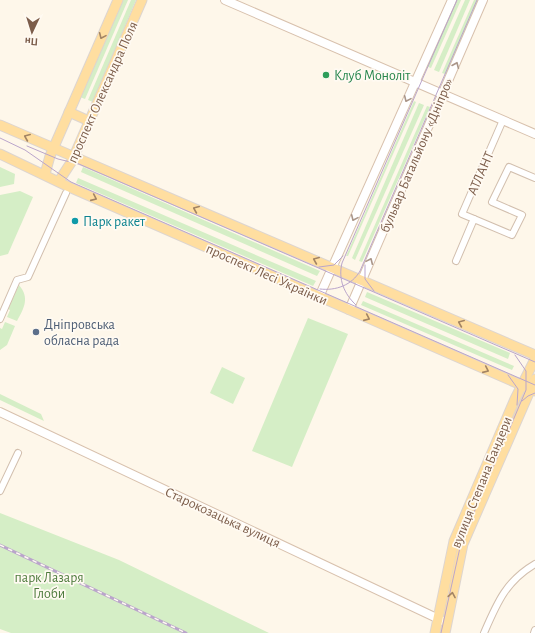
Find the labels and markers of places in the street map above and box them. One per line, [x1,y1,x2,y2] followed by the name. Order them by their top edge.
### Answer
[334,69,411,83] place label: Клуб Моноліт
[321,70,331,80] marker: Клуб Моноліт
[83,215,146,229] place label: Парк ракет
[70,216,80,226] marker: Парк ракет
[44,318,120,348] place label: Дніпровська обласна рада
[31,327,41,337] marker: Дніпровська обласна рада

